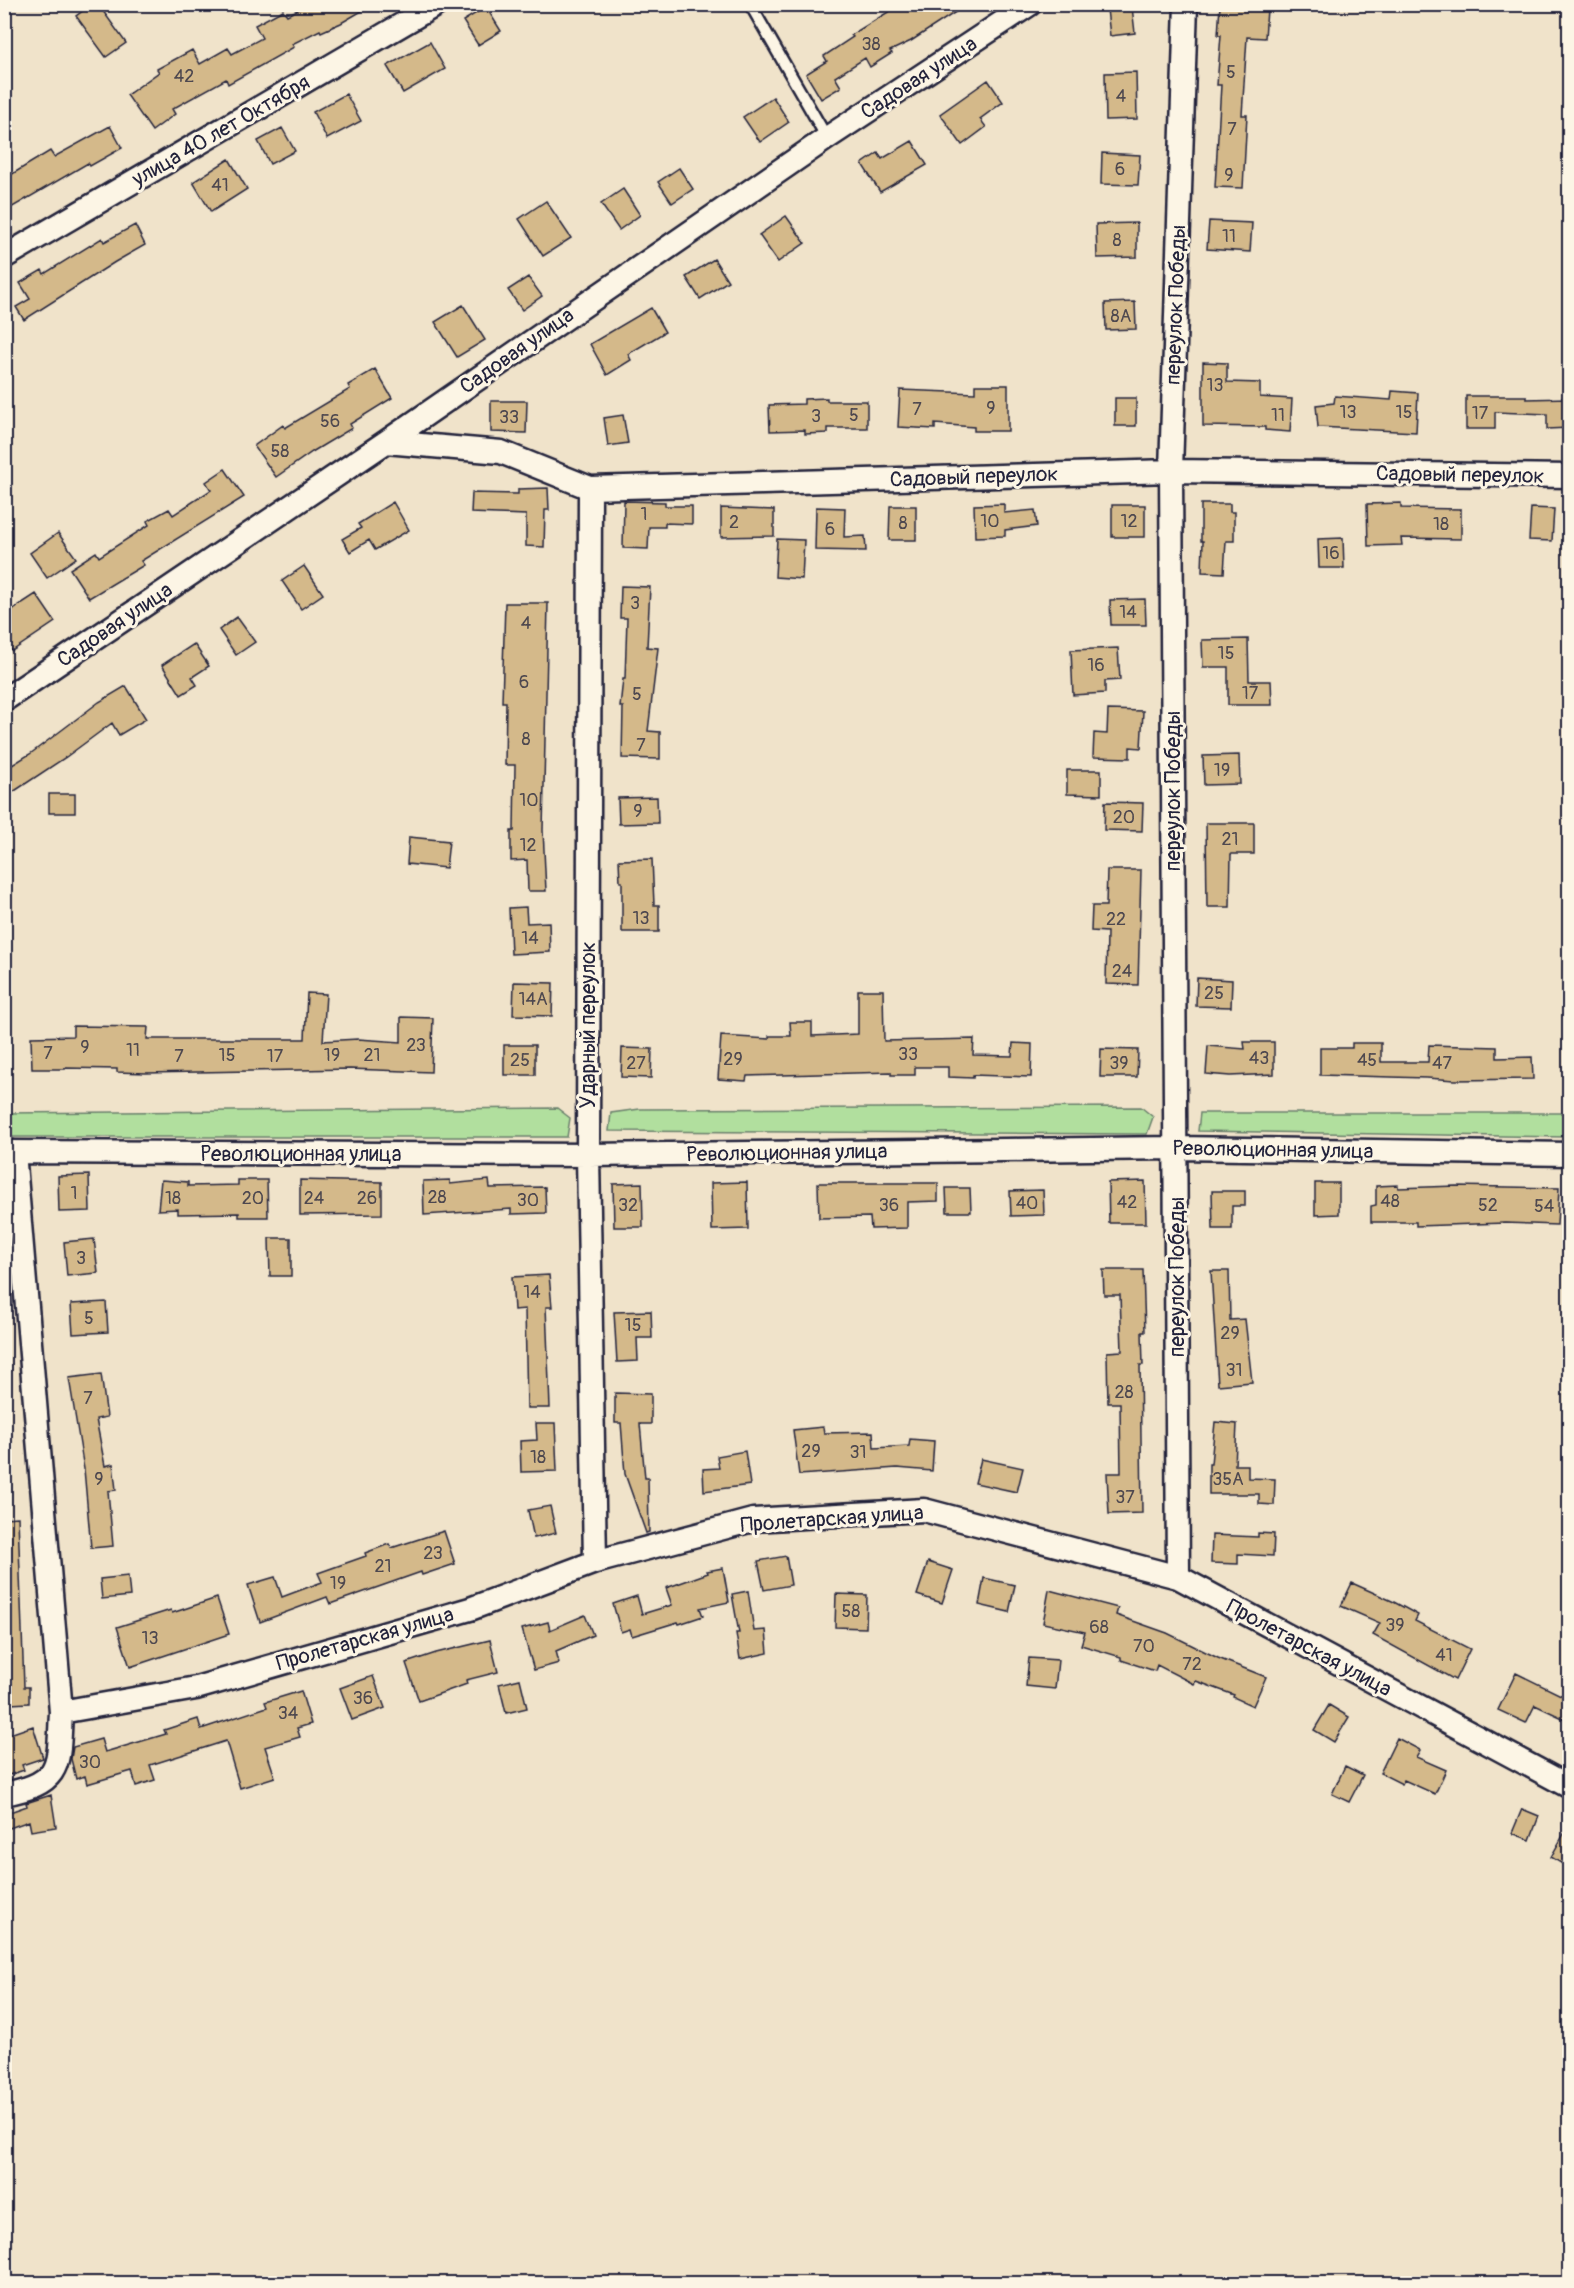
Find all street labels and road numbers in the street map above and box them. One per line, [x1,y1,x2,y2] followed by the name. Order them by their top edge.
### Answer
[856,30,982,126] street label: Садовая улица
[126,69,315,193] street label: улица 40 лет Октября
[1160,224,1192,386] street label: переулок Победы
[455,302,579,400] street label: Садовая улица
[1376,460,1545,490] street label: Садовый переулок
[889,461,1059,493] street label: Садовый переулок
[52,577,178,673] street label: Садовая улица
[1160,711,1187,871] street label: переулок Победы
[575,941,602,1108] street label: Ударный переулок
[1172,1135,1374,1165] street label: Революционная улица
[686,1138,888,1168] street label: Революционная улица
[200,1141,402,1168] street label: Революционная улица
[1164,1197,1191,1357] street label: переулок Победы
[740,1499,924,1539] street label: Пролетарская улица
[1222,1593,1396,1703] street label: Пролетарская улица
[273,1601,457,1677] street label: Пролетарская улица

